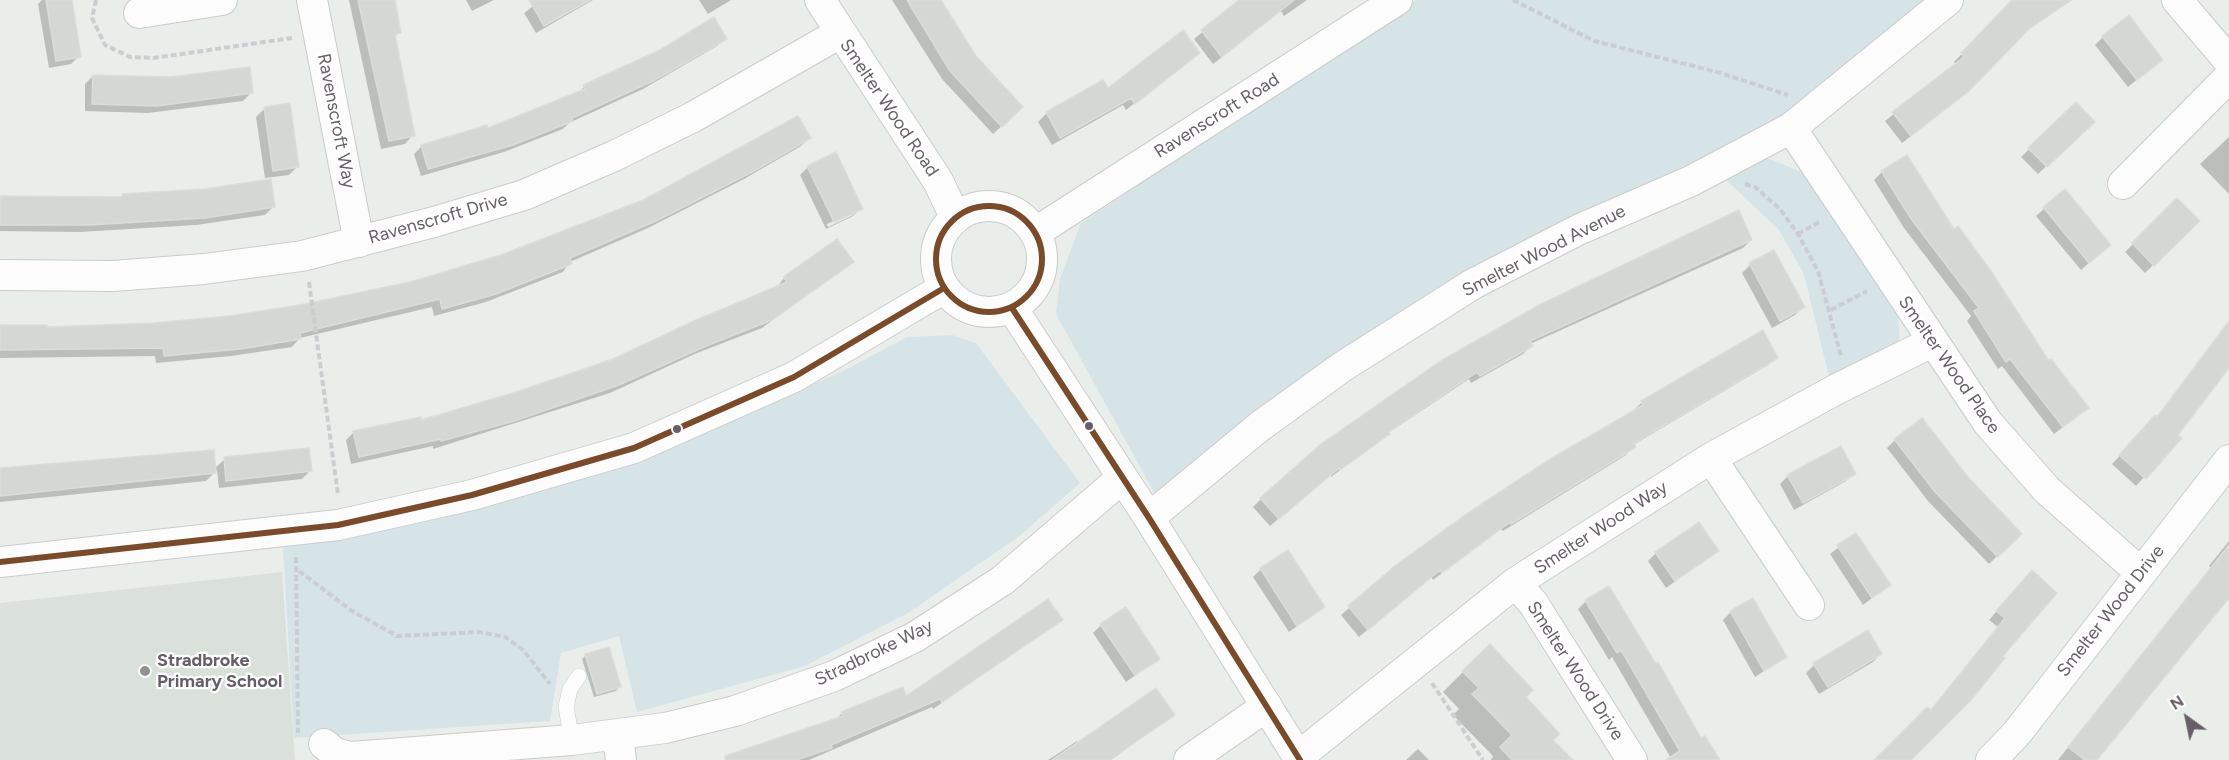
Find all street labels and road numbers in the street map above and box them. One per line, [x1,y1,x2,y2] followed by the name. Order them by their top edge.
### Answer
[835,35,943,181] street label: Smelter Wood Road
[312,52,360,190] street label: Ravenscroft Way
[1151,69,1283,163] street label: Ravenscroft Road
[366,189,510,249] street label: Ravenscroft Drive
[1459,200,1629,302] street label: Smelter Wood Avenue
[1893,292,2005,438] street label: Smelter Wood Place
[1530,477,1672,579] street label: Smelter Wood Way
[2053,541,2169,681] street label: Smelter Wood Drive
[1522,597,1628,745] street label: Smelter Wood Drive
[811,615,937,691] street label: Stradbroke Way

